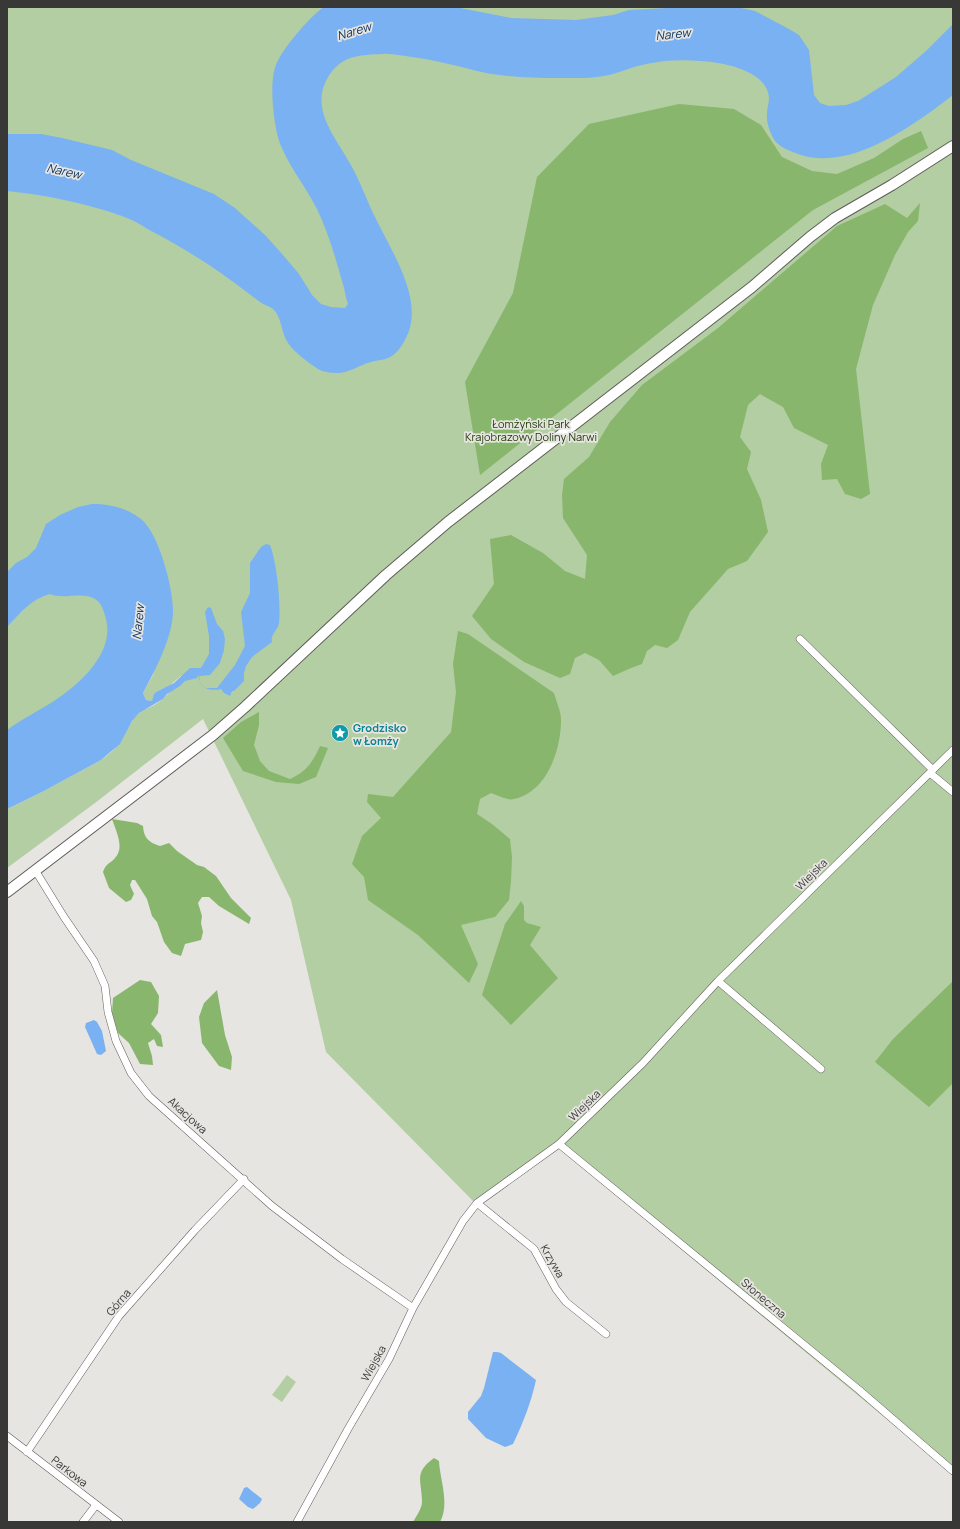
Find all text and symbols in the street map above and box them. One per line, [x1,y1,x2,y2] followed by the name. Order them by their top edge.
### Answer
[335,17,375,44] water label: Narew
[655,24,693,44] water label: Narew
[45,159,85,183] water label: Narew
[465,416,597,444] park label: Łomżyński Park Krajobrazowy Doliny Narwi
[128,602,148,640] water label: Narew
[353,720,407,748] place label: Grodzisko w Łomży
[330,723,350,743] place icon: Grodzisko w Łomży
[792,855,830,893] street label: Wiejska
[565,1086,603,1124] street label: Wiejska
[165,1093,211,1137] street label: Akacjowa
[537,1242,569,1280] street label: Krzywa
[738,1275,790,1321] street label: Słoneczna
[102,1285,134,1319] street label: Górna
[357,1342,389,1384] street label: Wiejska
[49,1452,91,1490] street label: Parkowa

